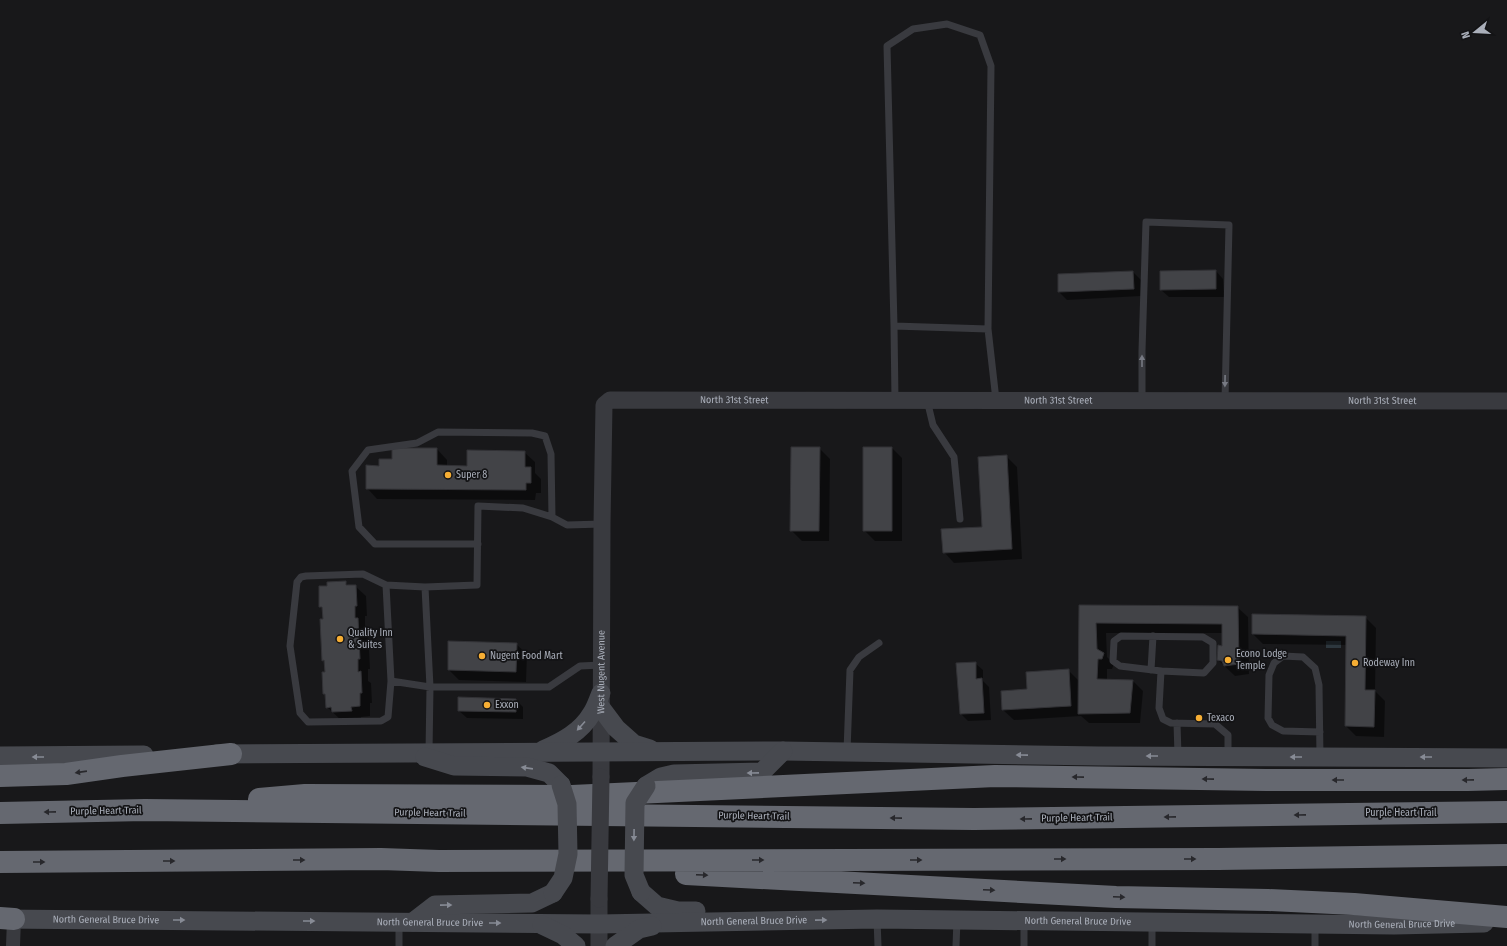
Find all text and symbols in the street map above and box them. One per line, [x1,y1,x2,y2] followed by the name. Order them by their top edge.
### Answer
[1455,12,1495,52] north arrow
[1459,30,1473,40] text: N
[1139,354,1145,367] one-way arrow
[1222,375,1229,387] one-way arrow
[700,394,769,406] street label: North 31st Street
[1024,394,1093,407] street label: North 31st Street
[1348,395,1417,407] street label: North 31st Street
[456,469,487,481] place label: Super 8
[443,470,453,480] marker: Super 8
[348,627,393,651] place label: Quality Inn & Suites
[595,630,608,714] street label: West Nugent Avenue
[335,634,345,644] marker: Quality Inn & Suites
[1236,648,1287,672] place label: Econo Lodge Temple
[490,650,563,662] place label: Nugent Food Mart
[477,651,487,661] marker: Nugent Food Mart
[1223,655,1233,665] marker: Econo Lodge Temple
[1363,657,1415,669] place label: Rodeway Inn
[1350,658,1360,668] marker: Rodeway Inn
[495,699,519,711] place label: Exxon
[482,700,492,710] marker: Exxon
[1207,712,1234,724] place label: Texaco
[1194,713,1204,723] marker: Texaco
[577,721,586,731] one-way arrow
[1015,752,1028,758] one-way arrow
[1145,753,1158,759] one-way arrow
[31,754,44,760] one-way arrow
[1289,754,1302,760] one-way arrow
[1419,754,1432,760] one-way arrow
[521,765,534,771] one-way arrow
[75,769,87,775] one-way arrow
[747,769,759,776] one-way arrow
[1071,774,1084,780] one-way arrow
[1201,776,1214,782] one-way arrow
[1331,777,1344,783] one-way arrow
[1461,777,1474,783] one-way arrow
[70,804,142,818] street label: Purple Heart Trail
[394,806,466,820] street label: Purple Heart Trail
[1365,807,1437,819] street label: Purple Heart Trail
[43,809,56,815] one-way arrow
[718,809,790,823] street label: Purple Heart Trail
[1041,811,1113,825] street label: Purple Heart Trail
[1293,812,1306,818] one-way arrow
[1164,814,1176,821] one-way arrow
[889,815,902,821] one-way arrow
[1019,816,1032,822] one-way arrow
[631,829,637,842] one-way arrow
[1054,856,1067,862] one-way arrow
[1184,856,1197,862] one-way arrow
[293,857,306,863] one-way arrow
[752,857,765,863] one-way arrow
[910,857,923,863] one-way arrow
[33,858,45,865] one-way arrow
[163,858,176,864] one-way arrow
[695,871,708,878] one-way arrow
[853,880,866,886] one-way arrow
[983,887,996,893] one-way arrow
[1113,894,1126,900] one-way arrow
[440,902,453,908] one-way arrow
[53,913,159,926] street label: North General Bruce Drive
[701,914,807,928] street label: North General Bruce Drive
[1025,915,1131,928] street label: North General Bruce Drive
[377,916,483,929] street label: North General Bruce Drive
[815,916,827,923] one-way arrow
[173,917,186,923] one-way arrow
[303,918,316,924] one-way arrow
[1349,918,1455,931] street label: North General Bruce Drive
[489,920,502,926] one-way arrow

